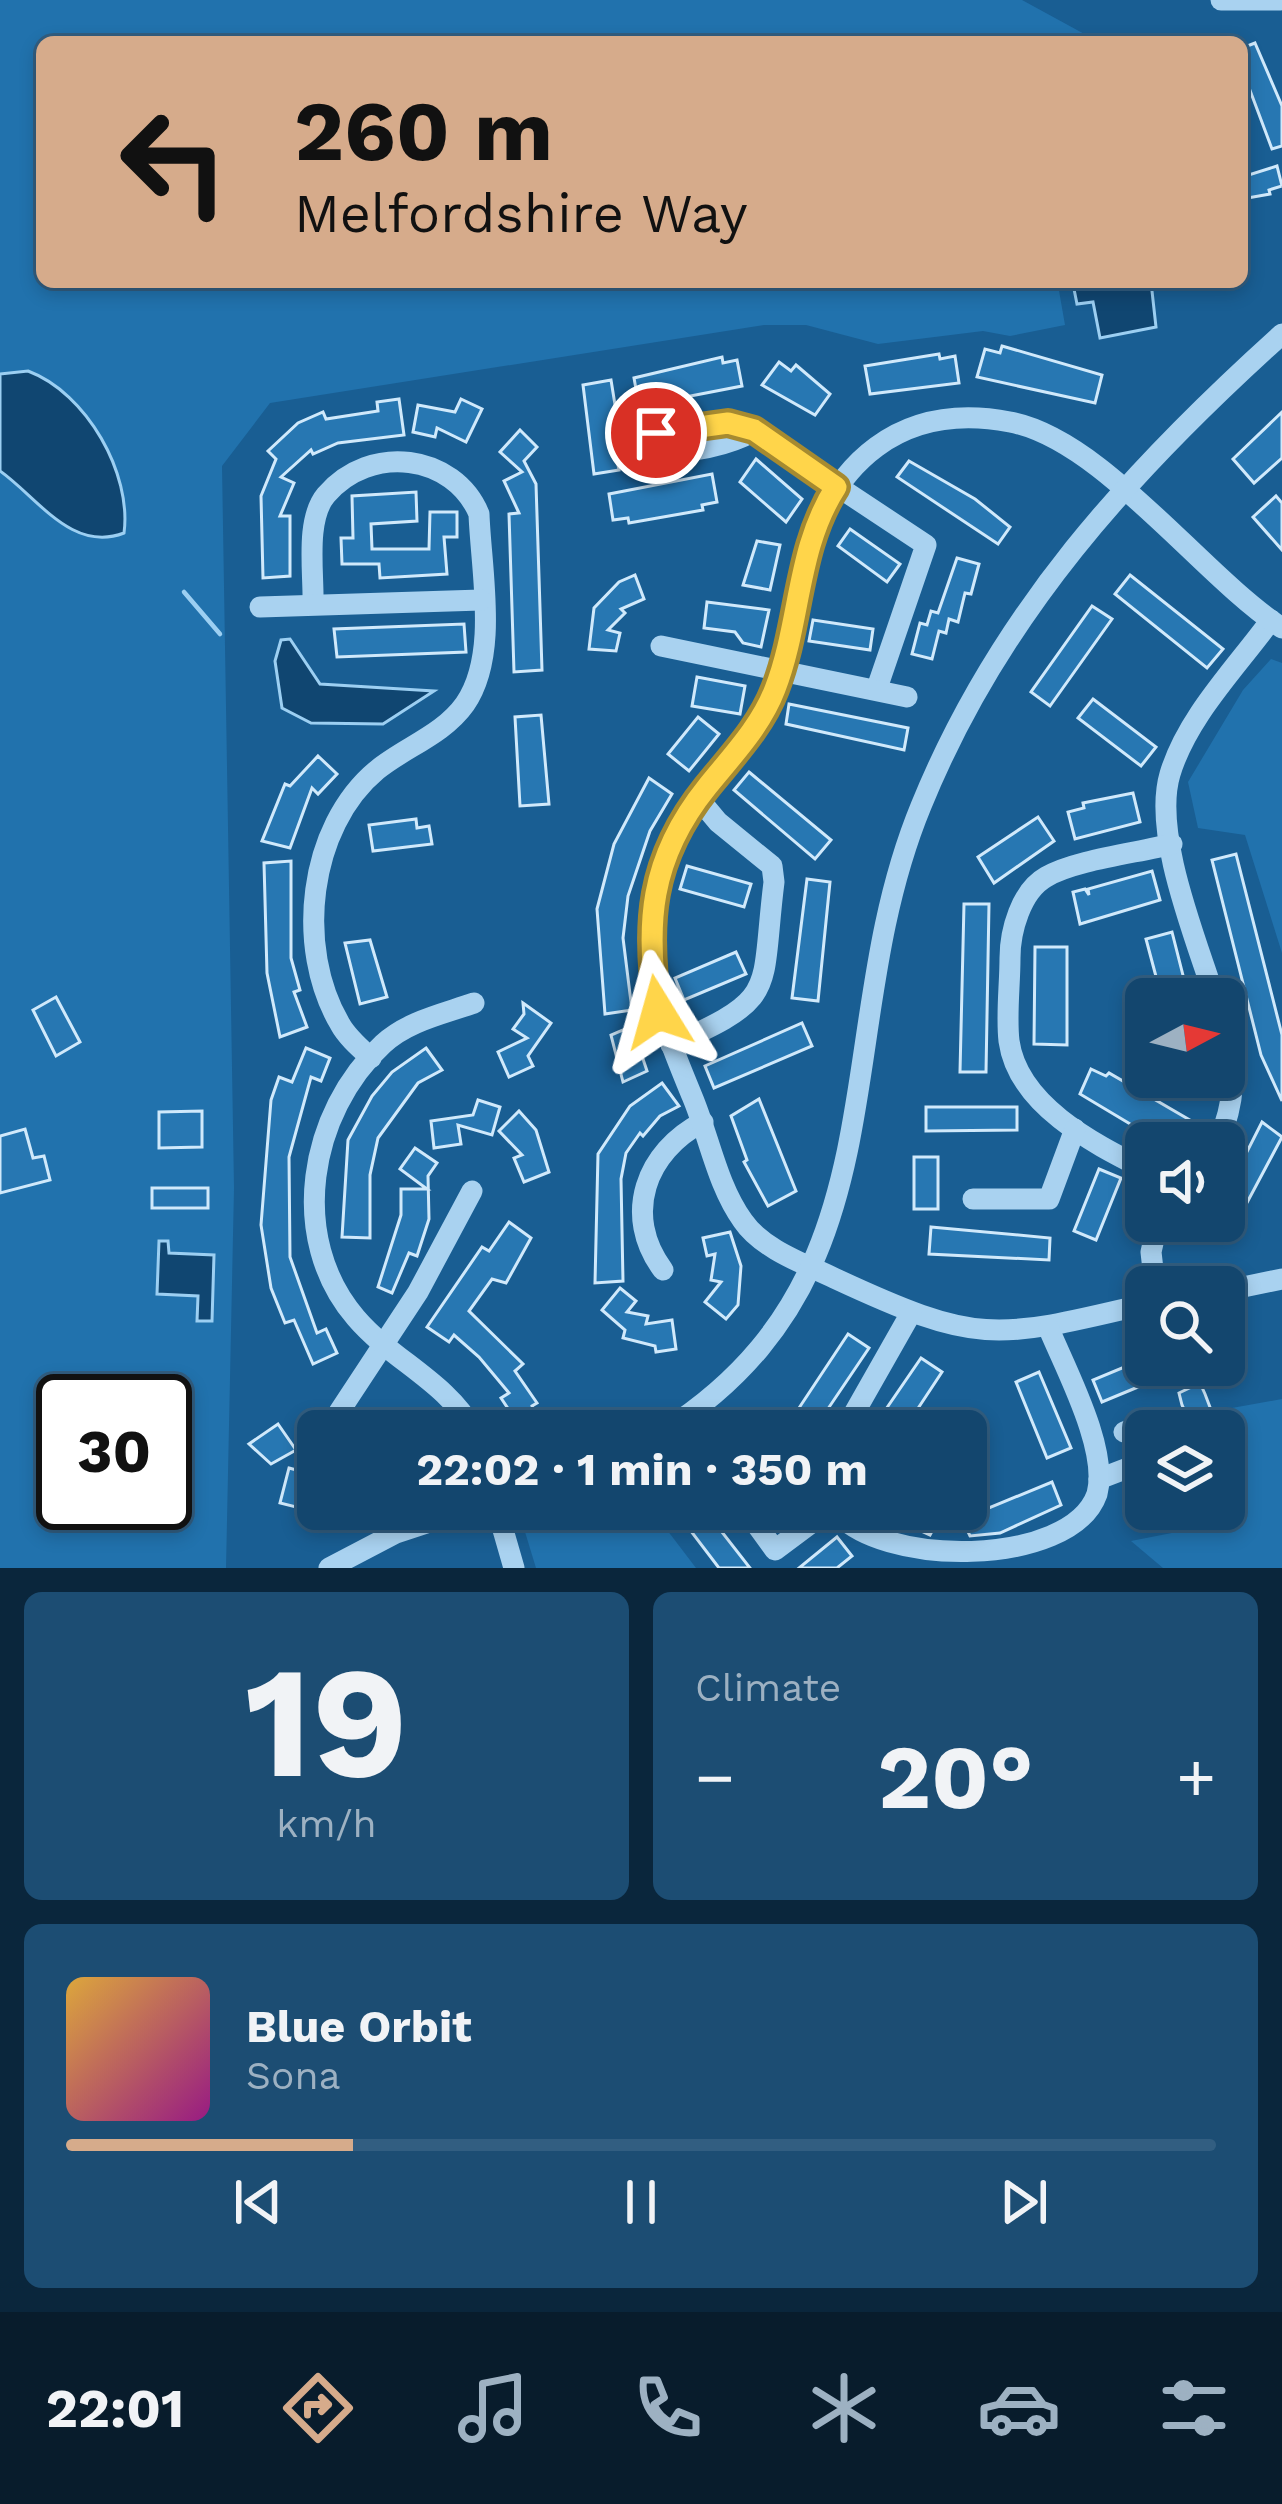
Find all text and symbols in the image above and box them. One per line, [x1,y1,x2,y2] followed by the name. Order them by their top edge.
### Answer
[294,82,553,180] text: 260 m
[96,84,252,240] icon: left
[294,182,748,245] text: Melfordshire Way
[605,382,707,484] pin
[623,400,689,466] icon: arrive
[595,949,721,1075] position arrow
[1125,978,1245,1098] north arrow
[1125,978,1245,1530] map controls
[1125,1122,1245,1242] button: sound
[1125,1266,1245,1386] button: search
[36,1374,192,1530] speed limit sign: 30
[1125,1410,1245,1530] button: layers
[416,1443,868,1496] text: 22:02 · 1 min · 350 m
[245,1631,408,1814] text: 19
[695,1665,841,1710] text: Climate
[877,1724,1034,1830] text: 20°
[695,1739,735,1816] text: −
[1176,1739,1216,1816] text: +
[276,1801,377,1846] text: km/h
[246,2000,472,2053] text: Blue Orbit
[246,2053,341,2098] text: Sona
[225,2169,291,2235] icon: previous
[608,2169,674,2235] icon: pause
[991,2169,1057,2235] icon: next
[276,2366,360,2450] icon: directions
[451,2366,535,2450] icon: music
[626,2366,710,2450] icon: phone
[802,2366,886,2450] icon: climate
[977,2366,1061,2450] icon: car
[1152,2366,1236,2450] icon: filters
[46,2377,184,2440] text: 22:01

